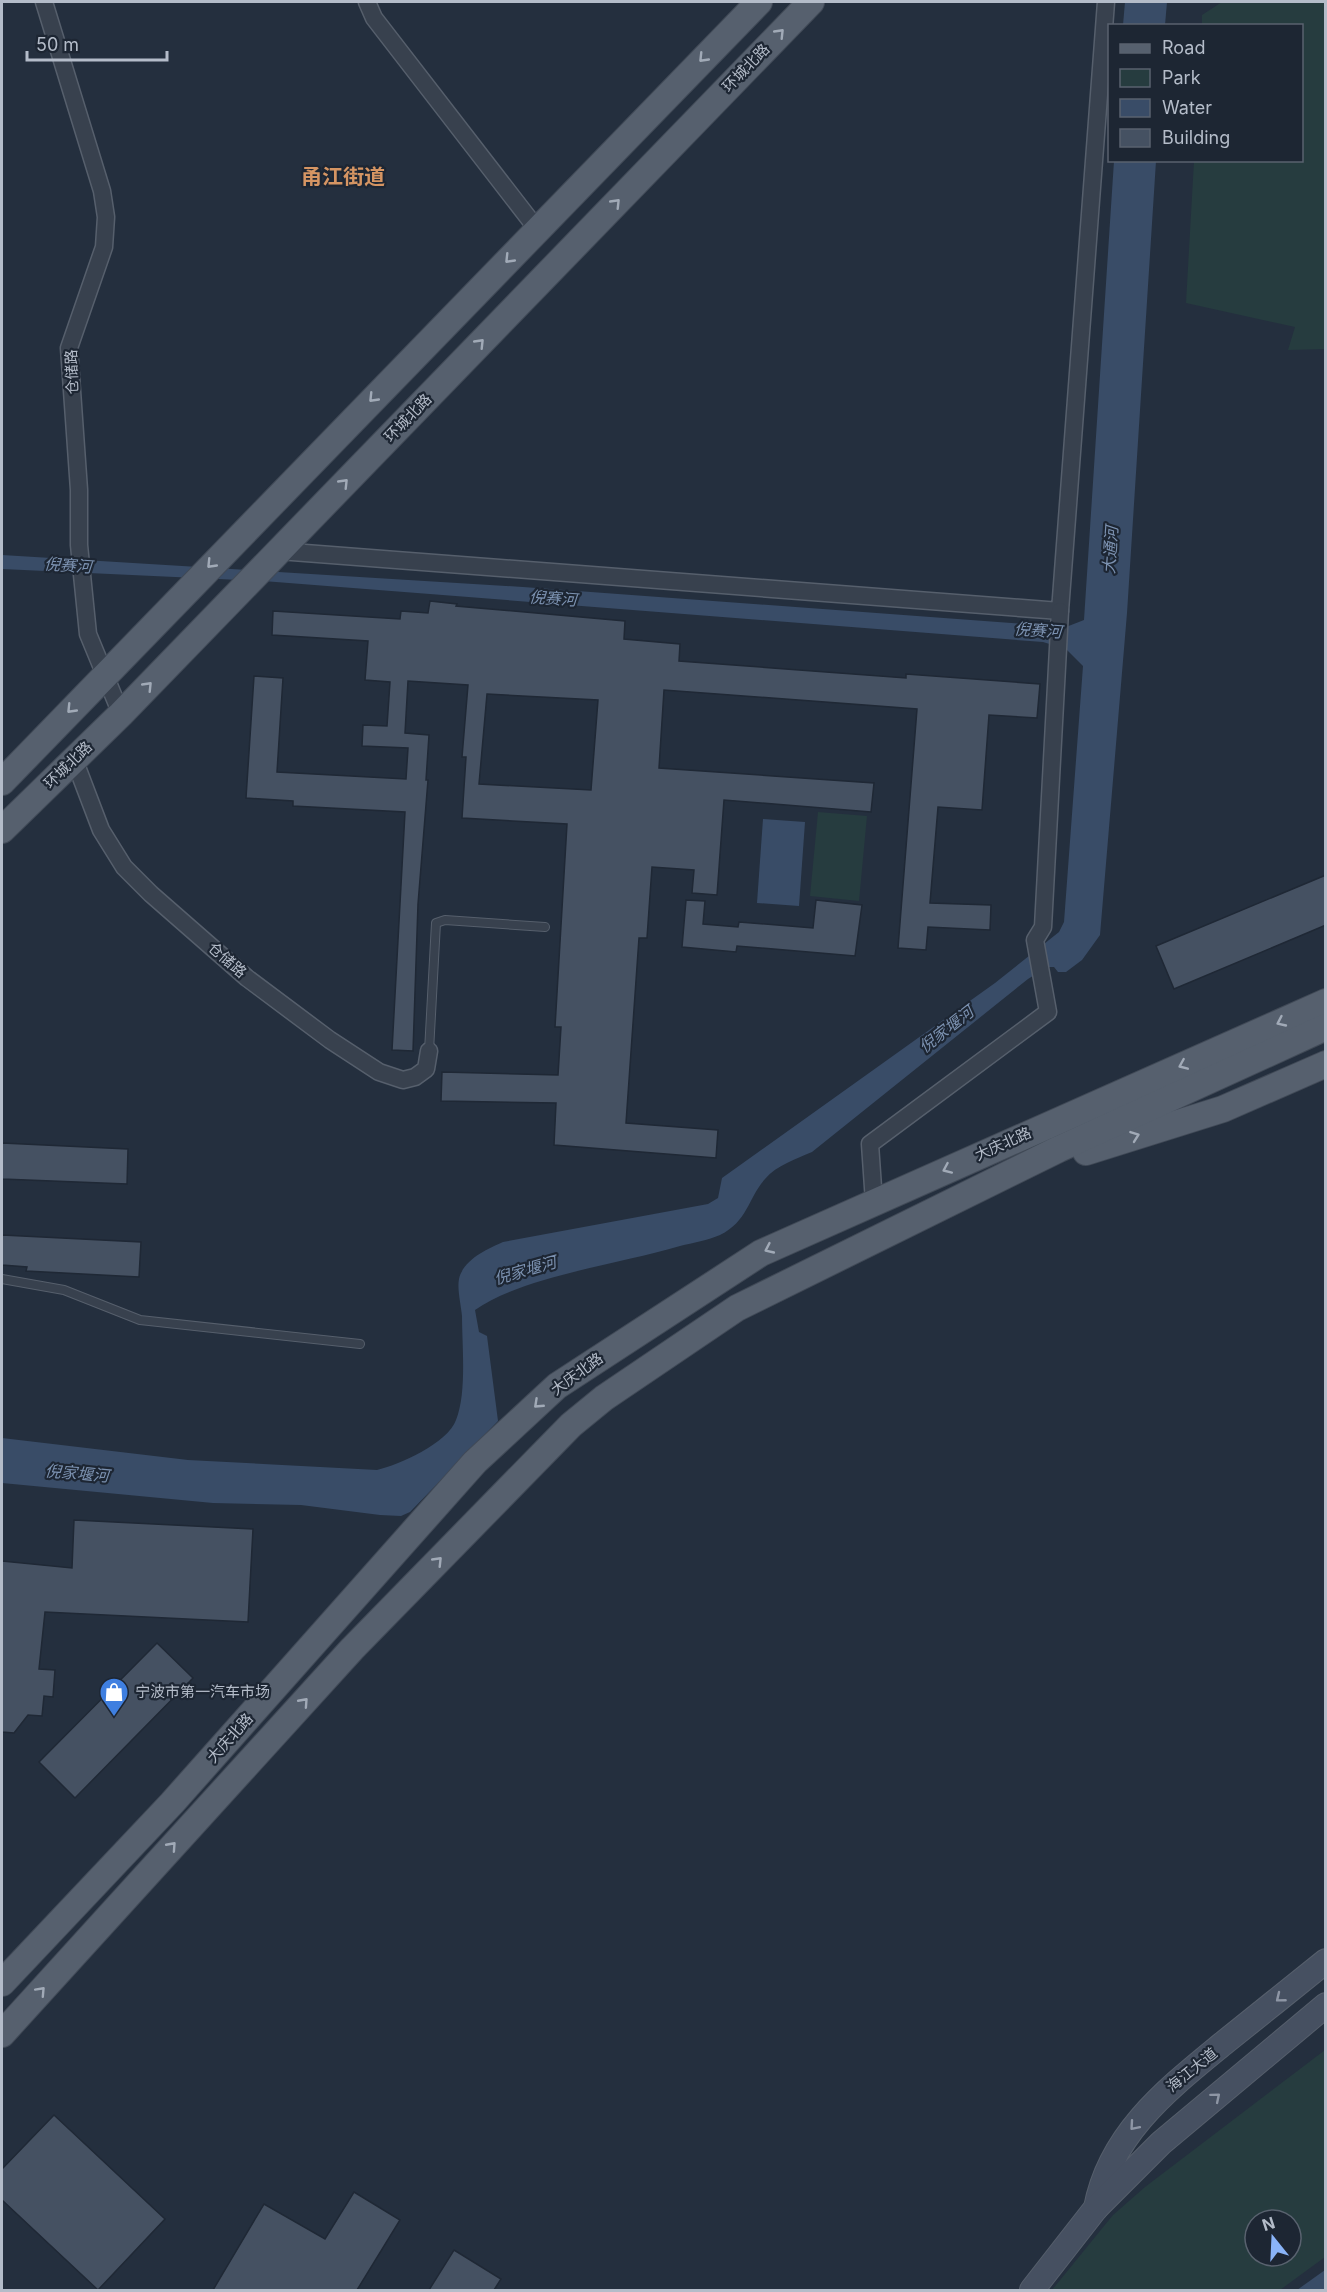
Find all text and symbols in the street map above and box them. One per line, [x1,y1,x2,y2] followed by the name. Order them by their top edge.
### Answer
[27,24,166,62] scale bar
[1108,24,1303,162] legend
[773,29,784,40] one-way arrow
[36,34,79,55] text: 50 m
[1162,37,1205,58] text: Road
[718,39,773,96] street label: 环城北路
[699,52,710,62] one-way arrow
[1162,67,1201,88] text: Park
[1162,97,1212,118] text: Water
[1162,127,1230,148] text: Building
[301,164,385,189] district label: 甬江街道
[608,200,619,211] one-way arrow
[505,251,516,262] one-way arrow
[473,340,484,350] one-way arrow
[61,349,82,395] street label: 仓储路
[380,389,435,446] street label: 环城北路
[369,391,380,402] one-way arrow
[337,480,348,491] one-way arrow
[1098,522,1122,575] water label: 大通河
[43,553,96,577] water label: 倪赛河
[208,557,219,568] one-way arrow
[528,586,581,610] water label: 倪赛河
[1013,618,1066,642] water label: 倪赛河
[141,682,152,693] one-way arrow
[67,703,78,713] one-way arrow
[39,737,96,792] street label: 环城北路
[204,938,251,982] street label: 仓储路
[915,1000,980,1057] water label: 倪家堰河
[1277,1014,1288,1026] one-way arrow
[1179,1058,1190,1070] one-way arrow
[972,1123,1034,1164] street label: 大庆北路
[1129,1130,1140,1143] one-way arrow
[942,1162,953,1174] one-way arrow
[765,1242,776,1254] one-way arrow
[491,1251,561,1288] water label: 倪家堰河
[547,1348,607,1399] street label: 大庆北路
[534,1397,545,1408] one-way arrow
[44,1460,113,1486] water label: 倪家堰河
[431,1557,442,1567] one-way arrow
[98,1676,130,1718] shop icon: 宁波市第一汽车市场
[135,1682,270,1701] place label: 宁波市第一汽车市场
[296,1698,307,1709] one-way arrow
[202,1709,257,1766] street label: 大庆北路
[165,1843,176,1853] one-way arrow
[34,1987,45,1997] one-way arrow
[1276,1991,1287,2002] one-way arrow
[1162,2043,1221,2096] street label: 海江大道
[1209,2094,1220,2105] one-way arrow
[1130,2119,1141,2130] one-way arrow
[1243,2208,1303,2268] north arrow
[1259,2212,1277,2235] text: N

